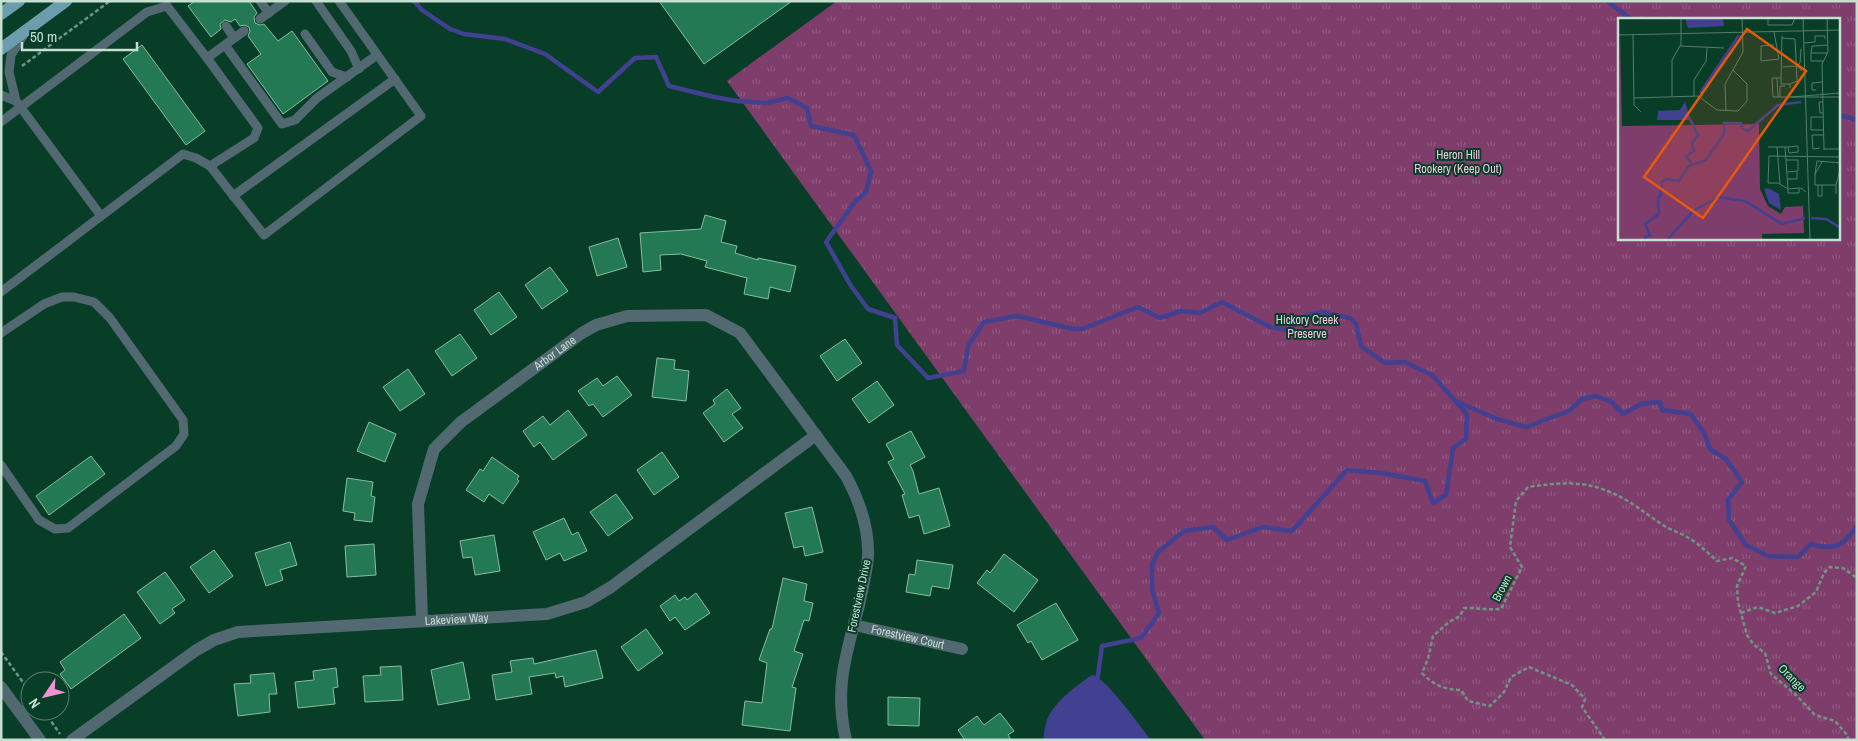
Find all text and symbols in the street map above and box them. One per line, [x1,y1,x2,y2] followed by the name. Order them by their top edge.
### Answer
[1618,18,1840,240] inset map
[22,20,138,52] scale bar
[30,26,57,47] text: 50 m
[1414,147,1502,177] park label: Heron Hill Rookery (Keep Out)
[1276,312,1338,342] park label: Hickory Creek Preserve
[530,332,579,374] street label: Arbor Lane
[843,558,875,634] street label: Forestview Drive
[1488,572,1516,604] street label: Brown
[424,609,489,629] street label: Lakeview Way
[870,621,946,653] street label: Forestview Court
[1775,661,1809,695] street label: Orange
[20,671,70,721] north arrow
[25,695,44,712] text: N

